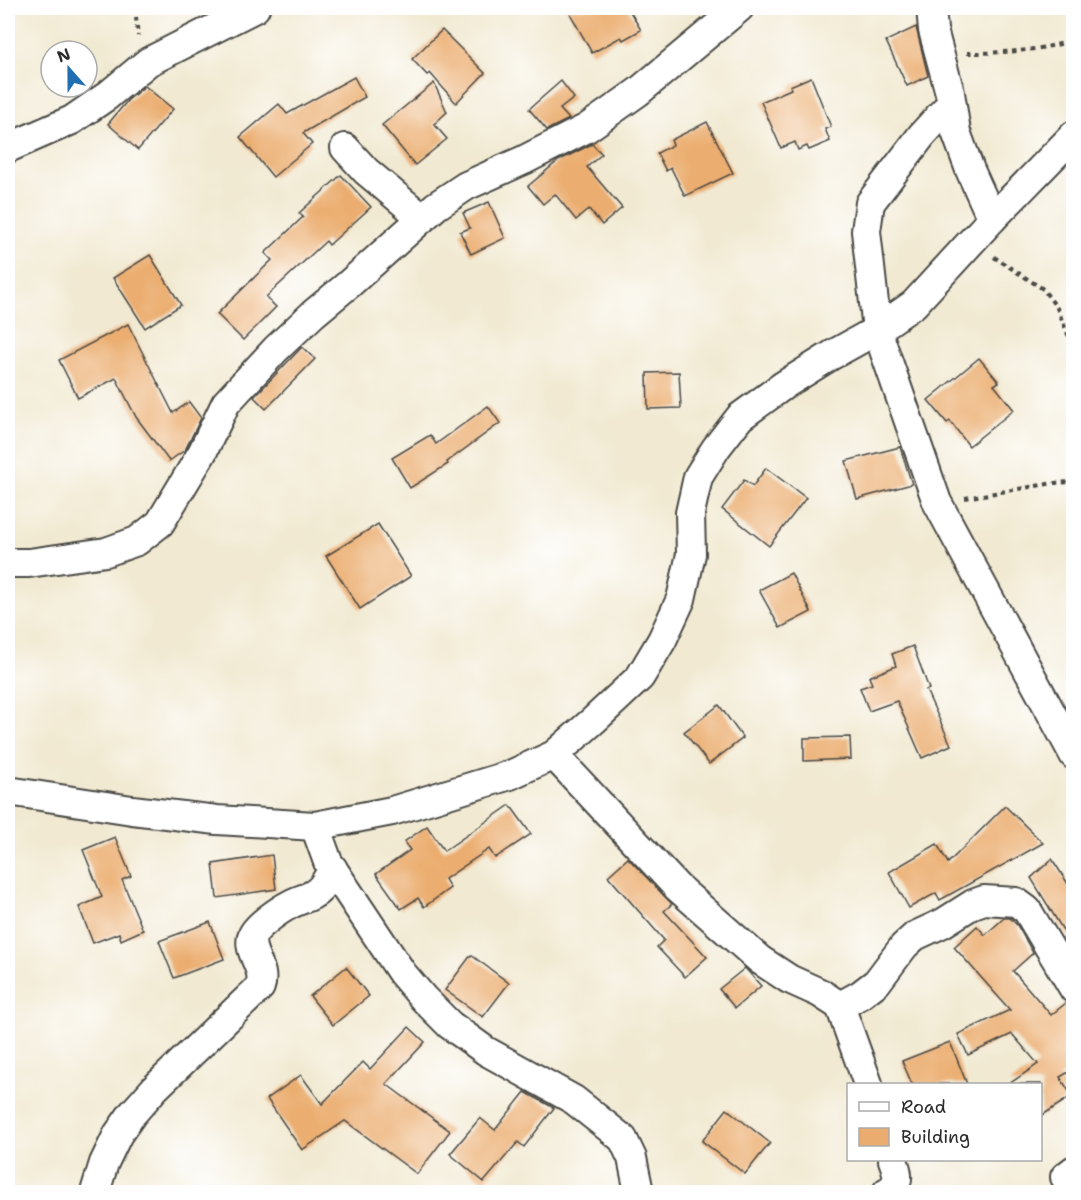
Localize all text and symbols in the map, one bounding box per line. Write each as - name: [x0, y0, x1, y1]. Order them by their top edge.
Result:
- north arrow: [39, 39, 99, 99]
- text: N: [54, 43, 73, 68]
- legend: [847, 1083, 1042, 1161]
- text: Road: [901, 1095, 946, 1119]
- text: Building: [901, 1125, 970, 1149]

